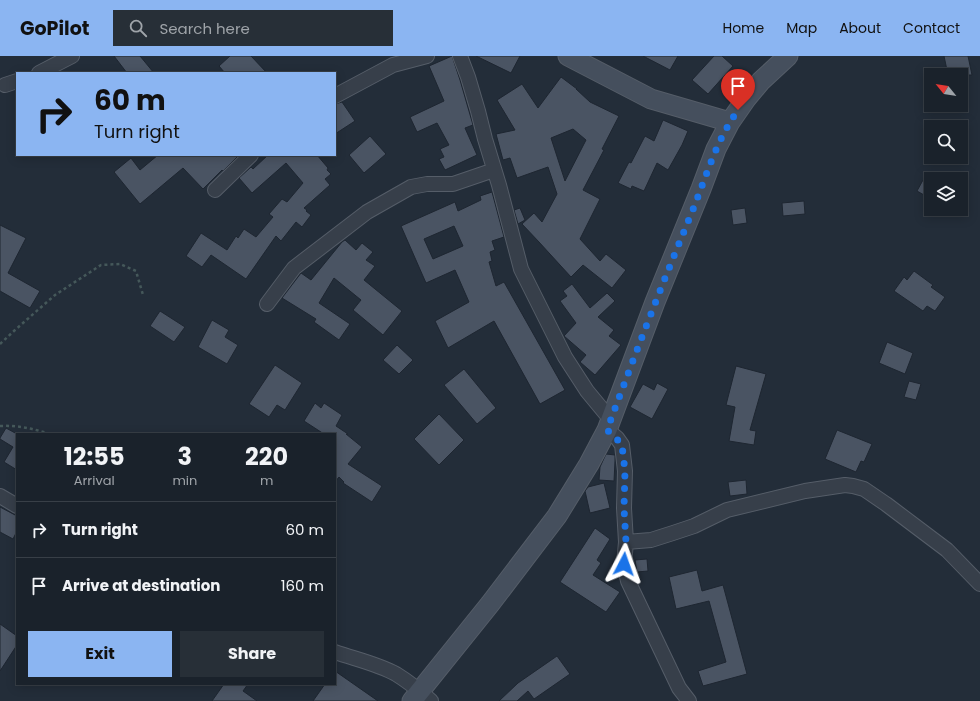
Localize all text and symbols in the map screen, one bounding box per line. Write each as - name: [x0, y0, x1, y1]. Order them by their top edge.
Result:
- search box: [113, 10, 393, 46]
- text: GoPilot: [20, 15, 89, 42]
- icon: search: [127, 17, 149, 39]
- text: Search here: [159, 18, 250, 39]
- text: Home: [722, 18, 764, 38]
- text: Map: [786, 18, 817, 38]
- text: About: [839, 18, 881, 38]
- text: Contact: [903, 18, 960, 38]
- north arrow: [924, 68, 968, 112]
- map controls: [924, 68, 968, 216]
- pin: [721, 69, 755, 110]
- icon: arrive: [727, 75, 749, 97]
- text: 60 m: [94, 81, 166, 120]
- icon: right: [28, 88, 80, 140]
- text: Turn right: [94, 119, 180, 144]
- button: search: [924, 120, 968, 164]
- button: layers: [924, 172, 968, 216]
- text: 12:55: [64, 440, 125, 473]
- text: 3: [178, 440, 192, 473]
- text: 220: [245, 440, 288, 473]
- text: Arrival: [74, 471, 115, 490]
- text: min: [172, 471, 197, 490]
- text: m: [260, 471, 273, 490]
- icon: right: [28, 519, 50, 541]
- text: Turn right: [62, 519, 138, 540]
- text: 60 m: [286, 519, 324, 540]
- position arrow: [603, 543, 645, 585]
- icon: arrive: [28, 575, 50, 597]
- text: Arrive at destination: [62, 575, 220, 596]
- text: 160 m: [281, 575, 324, 596]
- button: Exit: [28, 631, 172, 677]
- button: Share: [180, 631, 324, 677]

